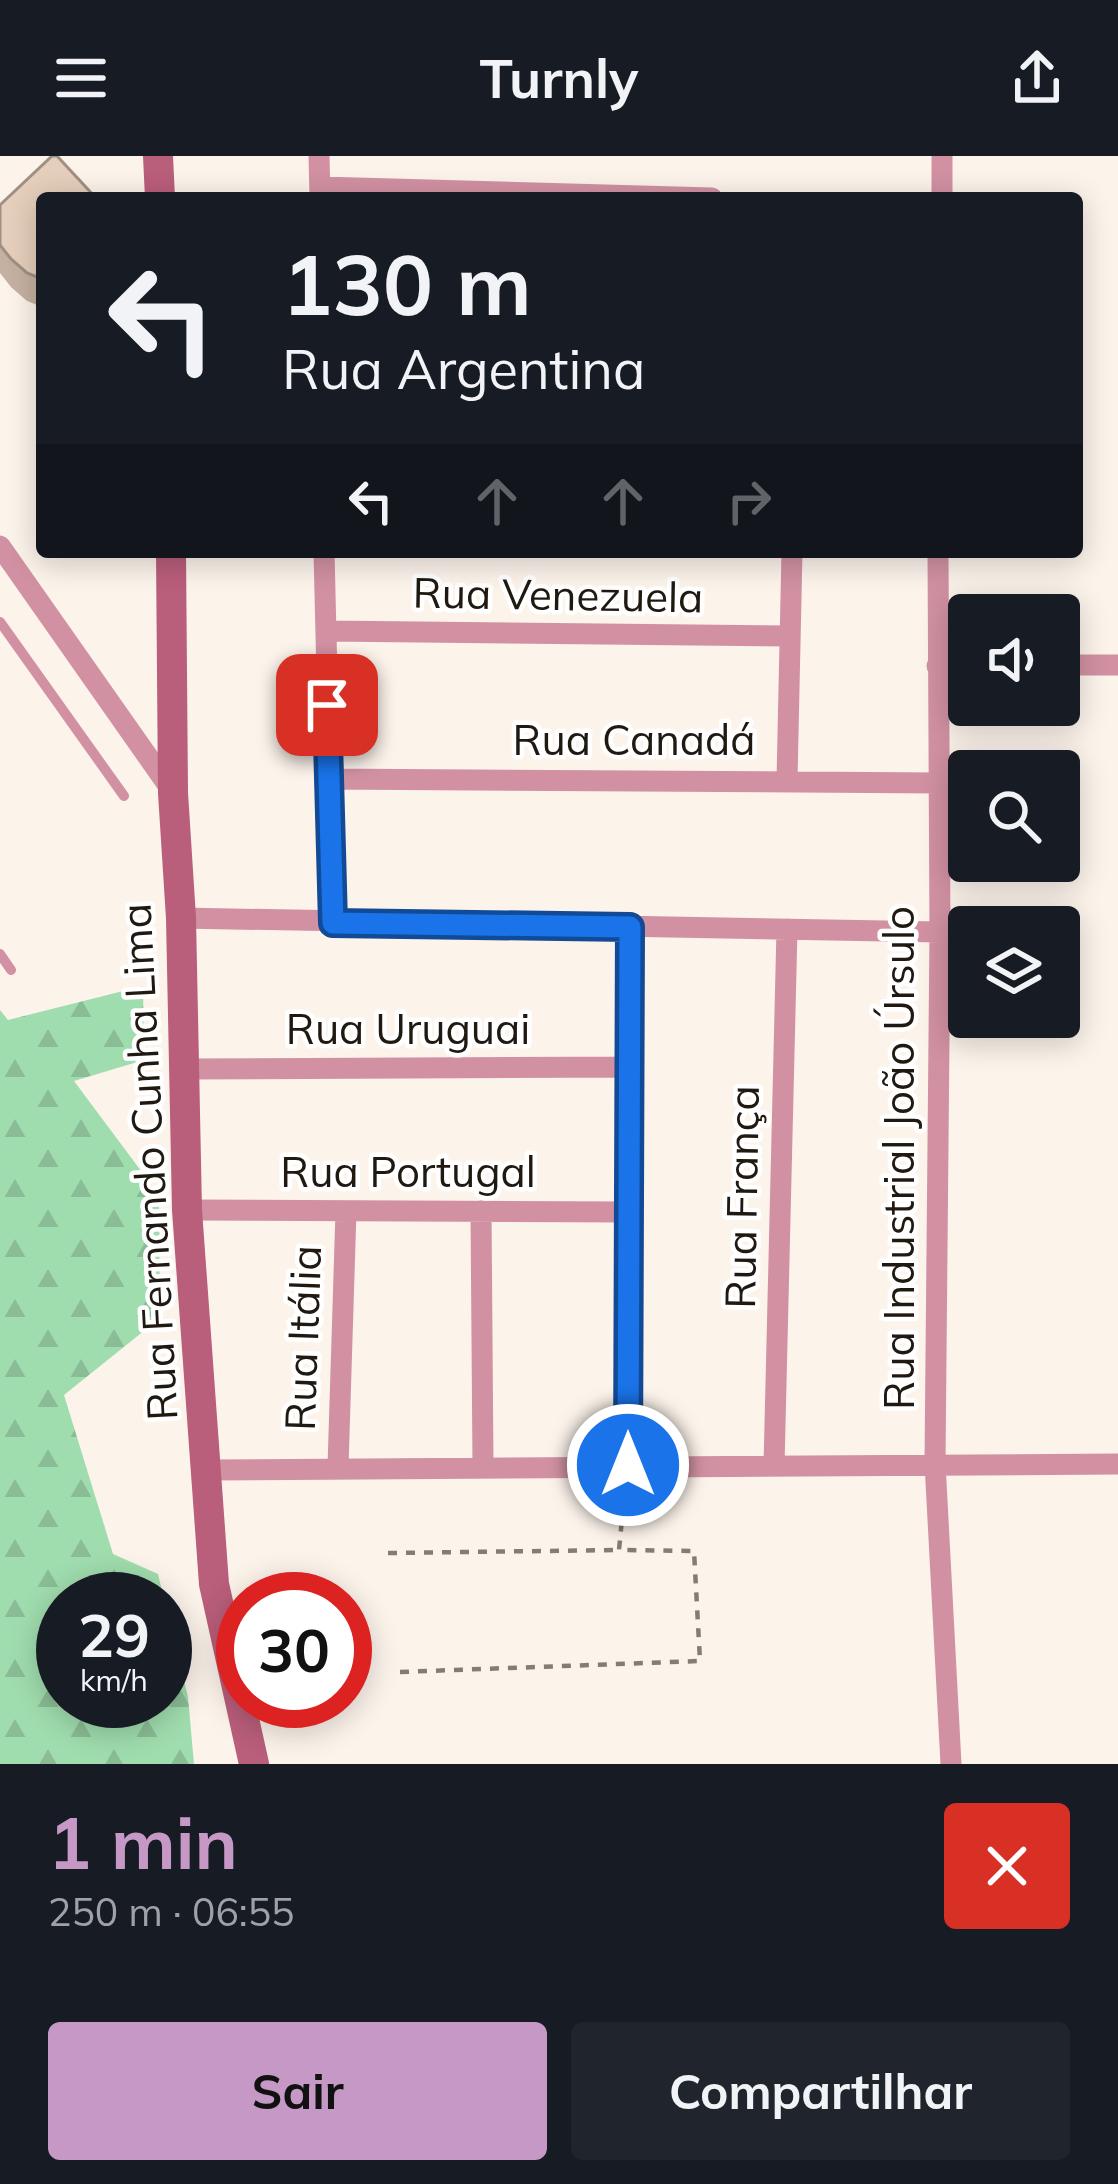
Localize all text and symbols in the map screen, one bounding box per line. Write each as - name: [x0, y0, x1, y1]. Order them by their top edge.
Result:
- text: Turnly: [480, 44, 638, 112]
- icon: menu: [48, 45, 114, 111]
- icon: share: [1004, 45, 1070, 111]
- text: 130 m: [282, 231, 532, 336]
- icon: left: [84, 240, 240, 396]
- text: Rua Argentina: [282, 335, 645, 403]
- icon: left: [338, 468, 404, 534]
- icon: ahead: [464, 468, 530, 534]
- icon: ahead: [590, 468, 656, 534]
- icon: right: [716, 468, 782, 534]
- street label: Rua Venezuela: [412, 565, 704, 624]
- map controls: [948, 594, 1080, 1038]
- button: sound: [948, 594, 1080, 726]
- pin: [276, 654, 378, 756]
- icon: arrive: [294, 672, 360, 738]
- street label: Rua Canadá: [513, 713, 755, 766]
- button: search: [948, 750, 1080, 882]
- street label: Rua Fernando Cunha Lima: [108, 902, 189, 1422]
- street label: Rua Industrial João Úrsulo: [872, 906, 925, 1410]
- button: layers: [948, 906, 1080, 1038]
- street label: Rua Uruguai: [286, 1002, 530, 1055]
- street label: Rua França: [713, 1085, 770, 1309]
- street label: Rua Portugal: [280, 1145, 536, 1198]
- street label: Rua Itália: [273, 1244, 332, 1432]
- position arrow: [565, 1402, 691, 1528]
- speed limit sign: 30: [216, 1572, 372, 1728]
- text: 29: [78, 1597, 150, 1672]
- text: km/h: [80, 1661, 148, 1699]
- text: 1 min: [48, 1797, 238, 1887]
- button: close: [944, 1803, 1070, 1929]
- text: 250 m · 06:55: [48, 1887, 294, 1936]
- button: Sair: [48, 2022, 547, 2160]
- button: Compartilhar: [571, 2022, 1070, 2160]

